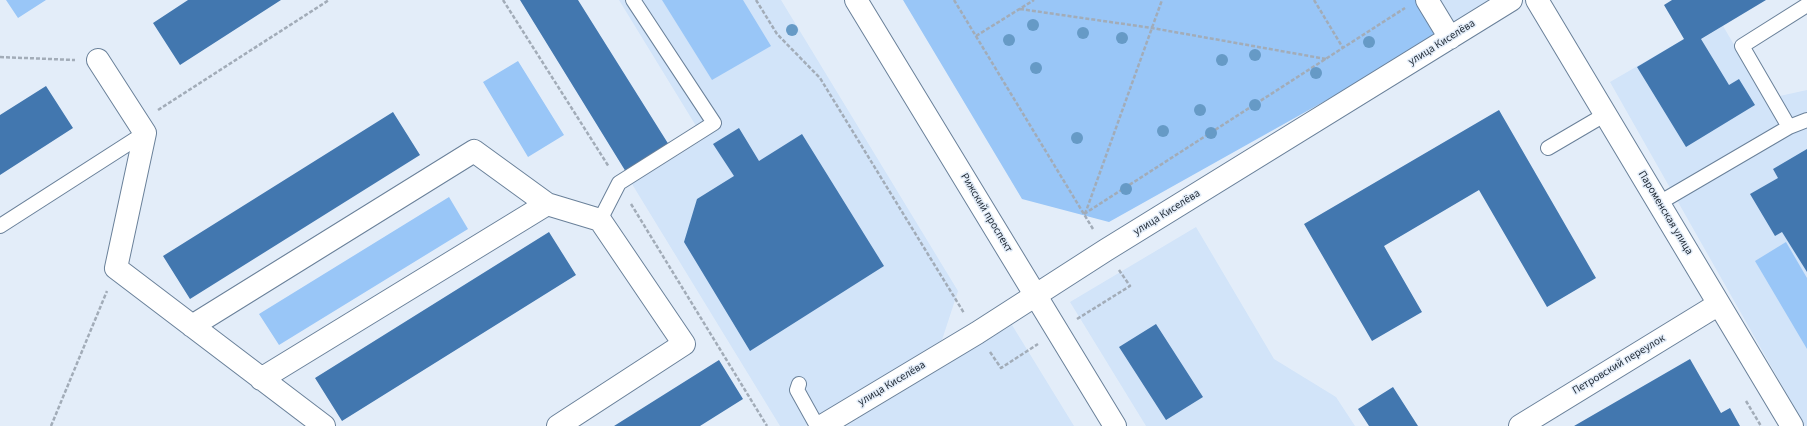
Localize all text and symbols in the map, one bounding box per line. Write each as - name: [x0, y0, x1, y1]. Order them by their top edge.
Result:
- street label: улица Киселёва: [1406, 17, 1478, 69]
- street label: Пароменская улица: [1635, 168, 1695, 258]
- street label: Рижский проспект: [957, 171, 1015, 255]
- street label: улица Киселёва: [1131, 187, 1203, 239]
- street label: Петровский переулок: [1570, 332, 1668, 398]
- street label: улица Киселёва: [856, 359, 928, 409]

